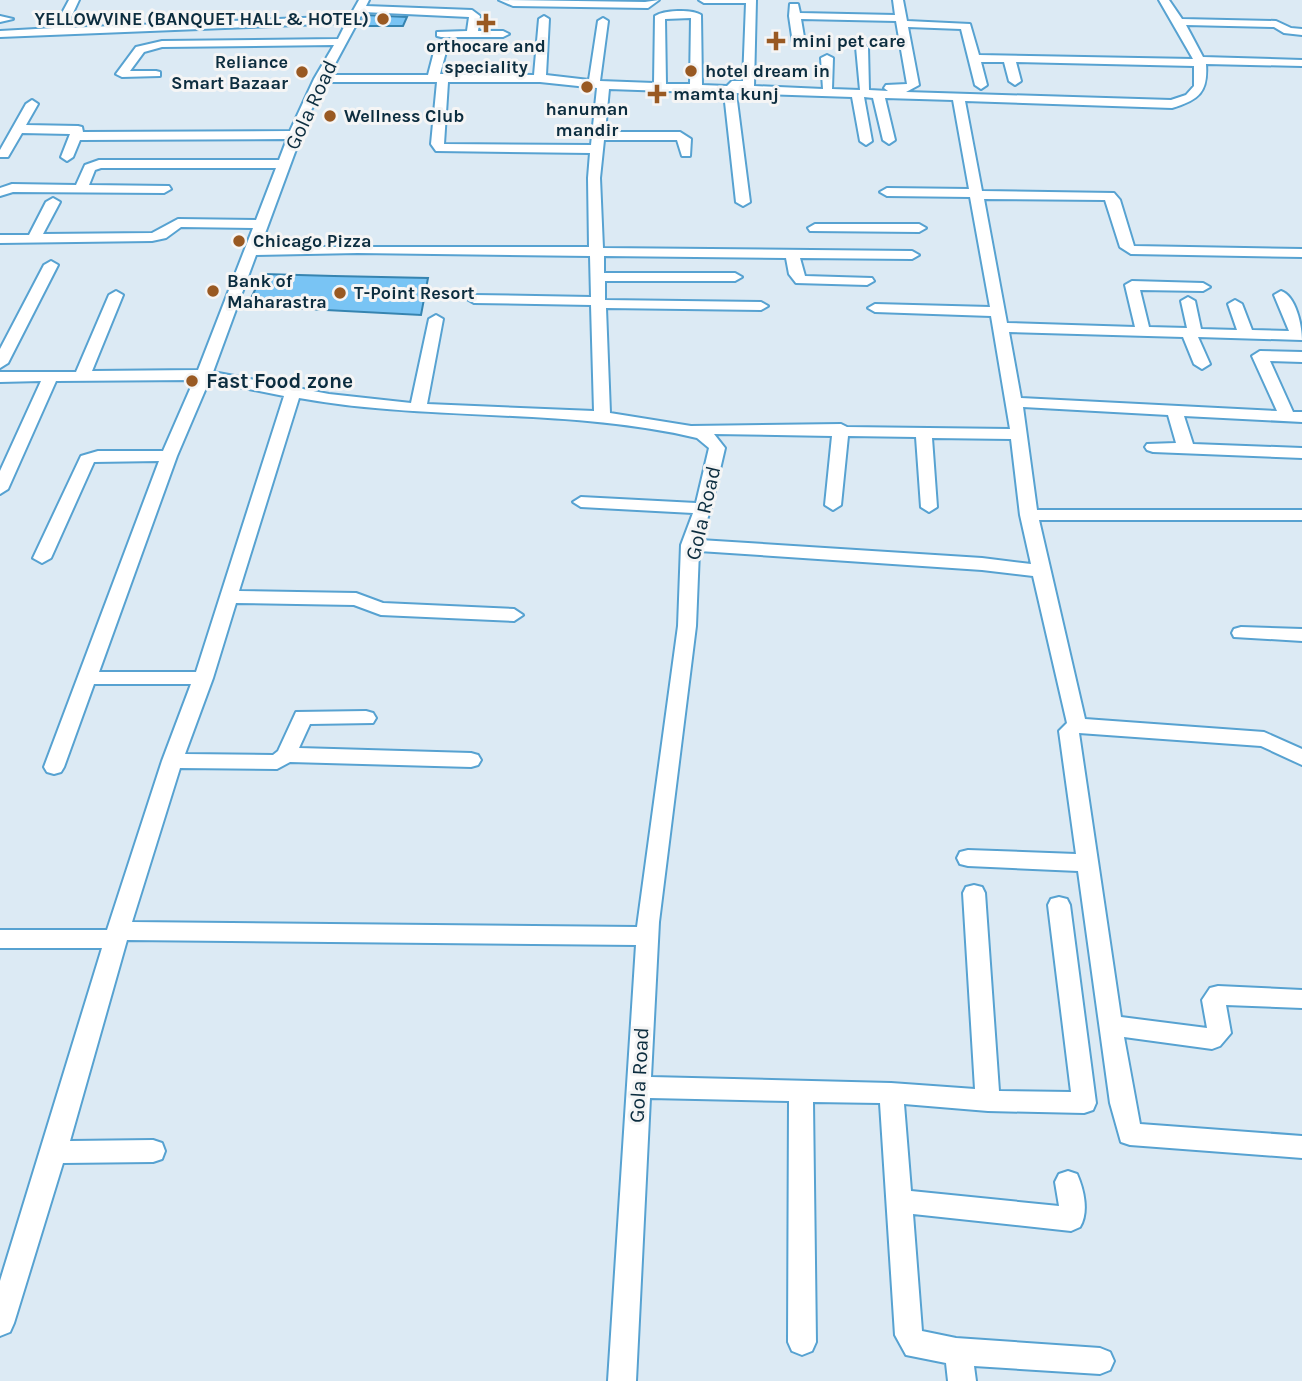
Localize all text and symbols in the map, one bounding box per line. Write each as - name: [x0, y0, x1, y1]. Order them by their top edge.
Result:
- place label: YELLOWVINE (BANQUET HALL & HOTEL): [35, 8, 369, 30]
- marker: YELLOWVINE (BANQUET HALL & HOTEL): [375, 11, 391, 27]
- marker: orthocare and speciality: [476, 13, 496, 33]
- place label: mini pet care: [792, 30, 906, 52]
- marker: mini pet care: [766, 31, 786, 51]
- place label: orthocare and speciality: [426, 35, 546, 78]
- place label: Reliance Smart Bazaar: [171, 51, 288, 94]
- street label: Gola Road: [280, 57, 342, 153]
- place label: hotel dream in: [705, 60, 830, 82]
- marker: hotel dream in: [683, 63, 699, 79]
- marker: Reliance Smart Bazaar: [294, 64, 310, 80]
- marker: hanuman mandir: [579, 79, 595, 95]
- place label: mamta kunj: [673, 83, 779, 105]
- marker: mamta kunj: [647, 84, 667, 104]
- place label: hanuman mandir: [545, 98, 629, 141]
- place label: Wellness Club: [344, 105, 464, 127]
- marker: Wellness Club: [322, 108, 338, 124]
- place label: Chicago Pizza: [253, 230, 372, 252]
- marker: Chicago Pizza: [231, 233, 247, 249]
- place label: Bank of Maharastra: [227, 270, 327, 313]
- place label: T-Point Resort: [354, 282, 475, 304]
- marker: Bank of Maharastra: [205, 283, 221, 299]
- marker: T-Point Resort: [332, 285, 348, 301]
- place label: Fast Food zone: [206, 369, 353, 393]
- marker: Fast Food zone: [184, 373, 200, 389]
- street label: Gola Road: [681, 464, 725, 562]
- street label: Gola Road: [625, 1027, 653, 1123]

